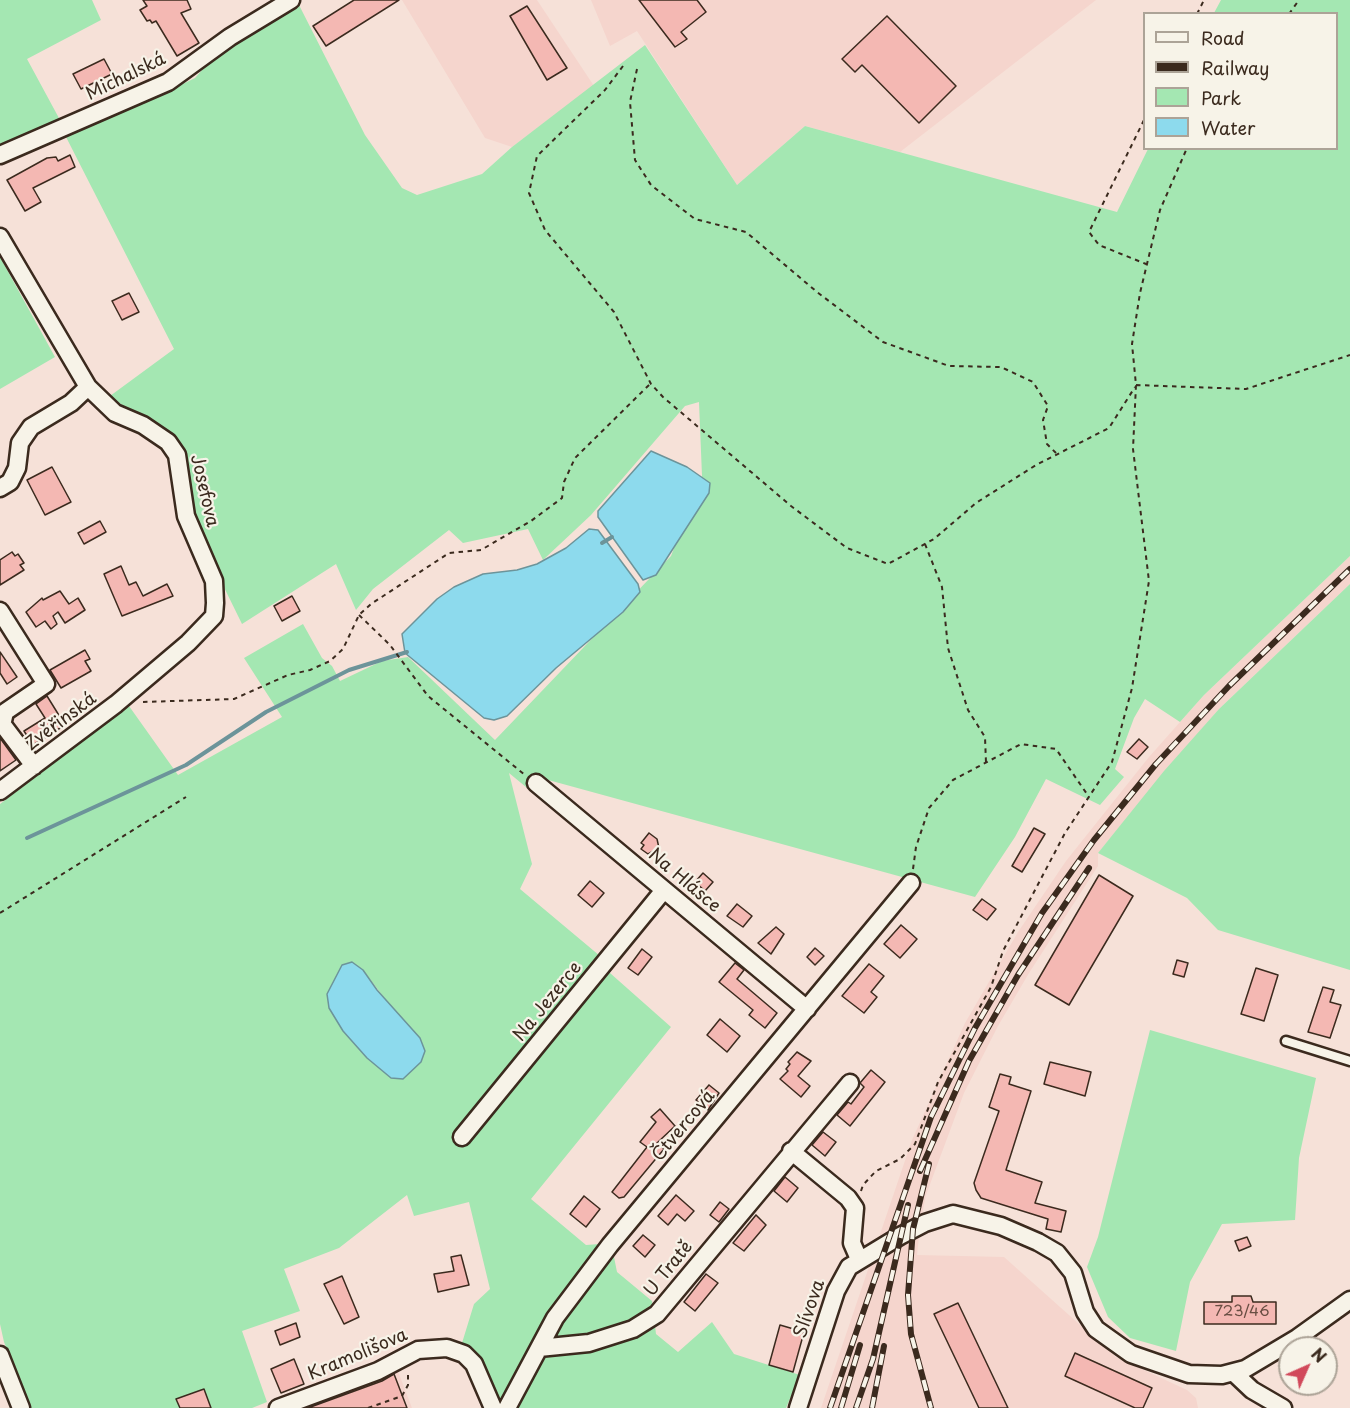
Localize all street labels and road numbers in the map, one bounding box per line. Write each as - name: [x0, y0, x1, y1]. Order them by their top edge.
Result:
- street label: Michalská: [83, 48, 169, 106]
- street label: Josefova: [185, 453, 223, 529]
- street label: Zvěřinská: [21, 688, 101, 756]
- street label: Na Hlásce: [643, 844, 725, 918]
- street label: Na Jezerce: [509, 958, 587, 1046]
- street label: Čtvercová: [648, 1086, 720, 1166]
- street label: U Tratě: [640, 1237, 698, 1301]
- street label: Slívova: [790, 1277, 830, 1341]
- street label: Kramolišova: [305, 1324, 411, 1386]

